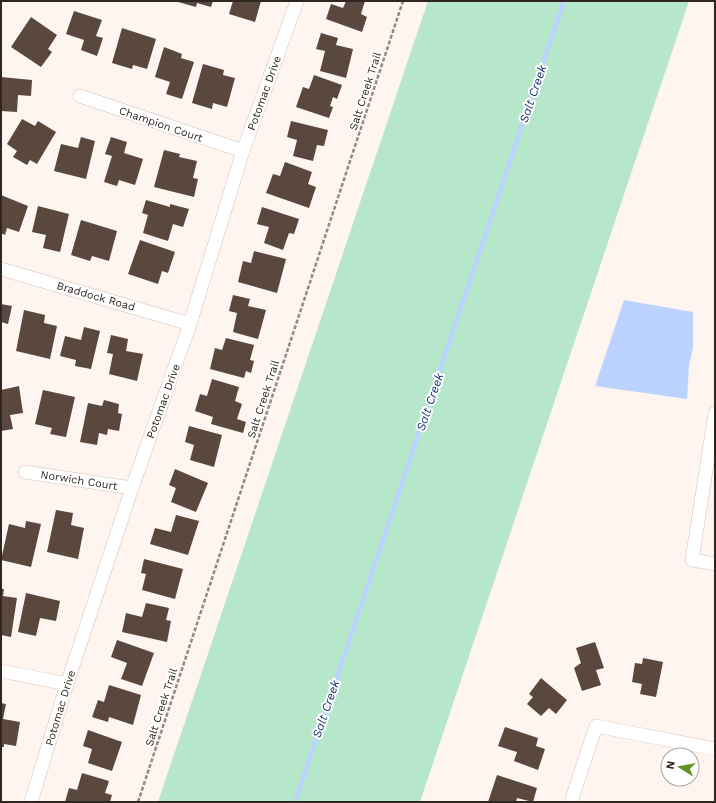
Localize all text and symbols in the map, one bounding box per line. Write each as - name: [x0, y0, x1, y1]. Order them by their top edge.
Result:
- street label: Salt Creek Trail: [347, 50, 384, 132]
- street label: Potomac Drive: [245, 54, 284, 132]
- water label: Salt Creek: [517, 63, 550, 125]
- street label: Champion Court: [117, 104, 205, 145]
- street label: Braddock Road: [55, 279, 137, 314]
- street label: Salt Creek Trail: [245, 358, 282, 440]
- street label: Potomac Drive: [144, 362, 183, 440]
- water label: Salt Creek: [414, 371, 447, 433]
- street label: Norwich Court: [40, 468, 119, 493]
- street label: Salt Creek Trail: [143, 666, 180, 748]
- street label: Potomac Drive: [43, 669, 78, 747]
- water label: Salt Creek: [310, 678, 343, 740]
- north arrow: [660, 747, 700, 787]
- text: N: [664, 760, 678, 770]

